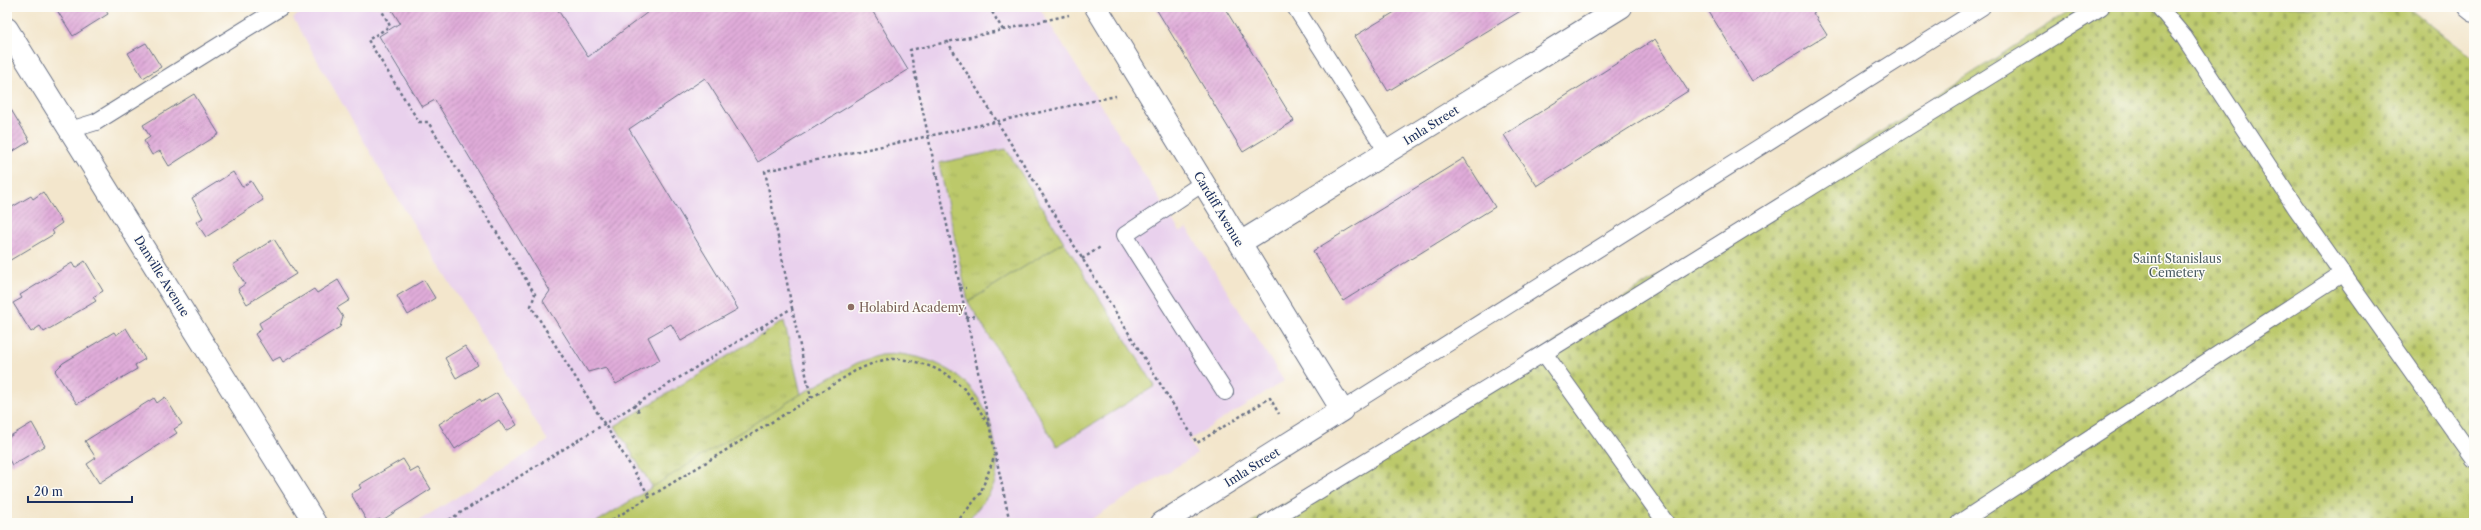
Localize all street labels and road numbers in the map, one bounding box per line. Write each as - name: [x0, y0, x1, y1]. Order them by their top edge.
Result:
- street label: Imla Street: [1400, 102, 1462, 148]
- street label: Cardiff Avenue: [1191, 169, 1247, 250]
- street label: Danville Avenue: [131, 233, 193, 319]
- street label: Imla Street: [1221, 444, 1283, 490]

